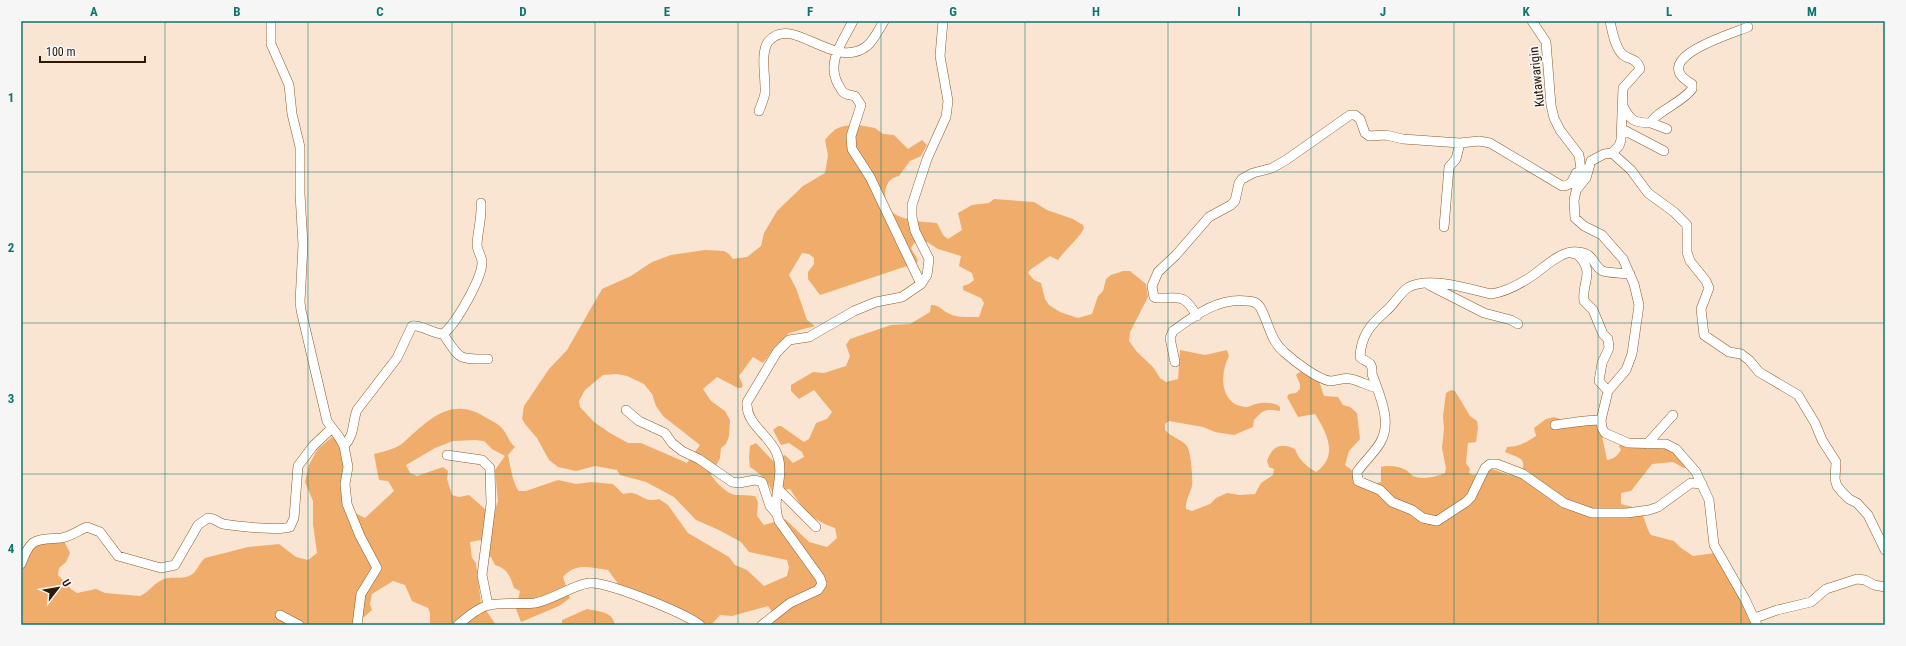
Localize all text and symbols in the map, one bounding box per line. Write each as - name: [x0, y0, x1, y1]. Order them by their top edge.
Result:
- text: A: [90, 4, 98, 19]
- text: B: [233, 4, 241, 19]
- text: C: [376, 4, 384, 19]
- text: D: [519, 4, 527, 19]
- text: E: [664, 4, 671, 19]
- text: F: [807, 4, 813, 19]
- text: G: [949, 4, 957, 19]
- text: H: [1092, 4, 1100, 19]
- text: I: [1237, 4, 1241, 19]
- text: J: [1380, 4, 1386, 19]
- text: K: [1522, 4, 1530, 19]
- text: L: [1666, 4, 1672, 19]
- text: M: [1807, 4, 1817, 19]
- scale bar: [40, 38, 145, 64]
- text: 100 m: [46, 45, 76, 59]
- street label: Kutawarigin: [1526, 46, 1547, 108]
- text: 1: [8, 90, 14, 105]
- text: 2: [8, 240, 15, 255]
- text: 3: [8, 391, 14, 406]
- text: 4: [8, 541, 15, 556]
- north arrow: [38, 568, 78, 608]
- text: U: [59, 577, 73, 589]

